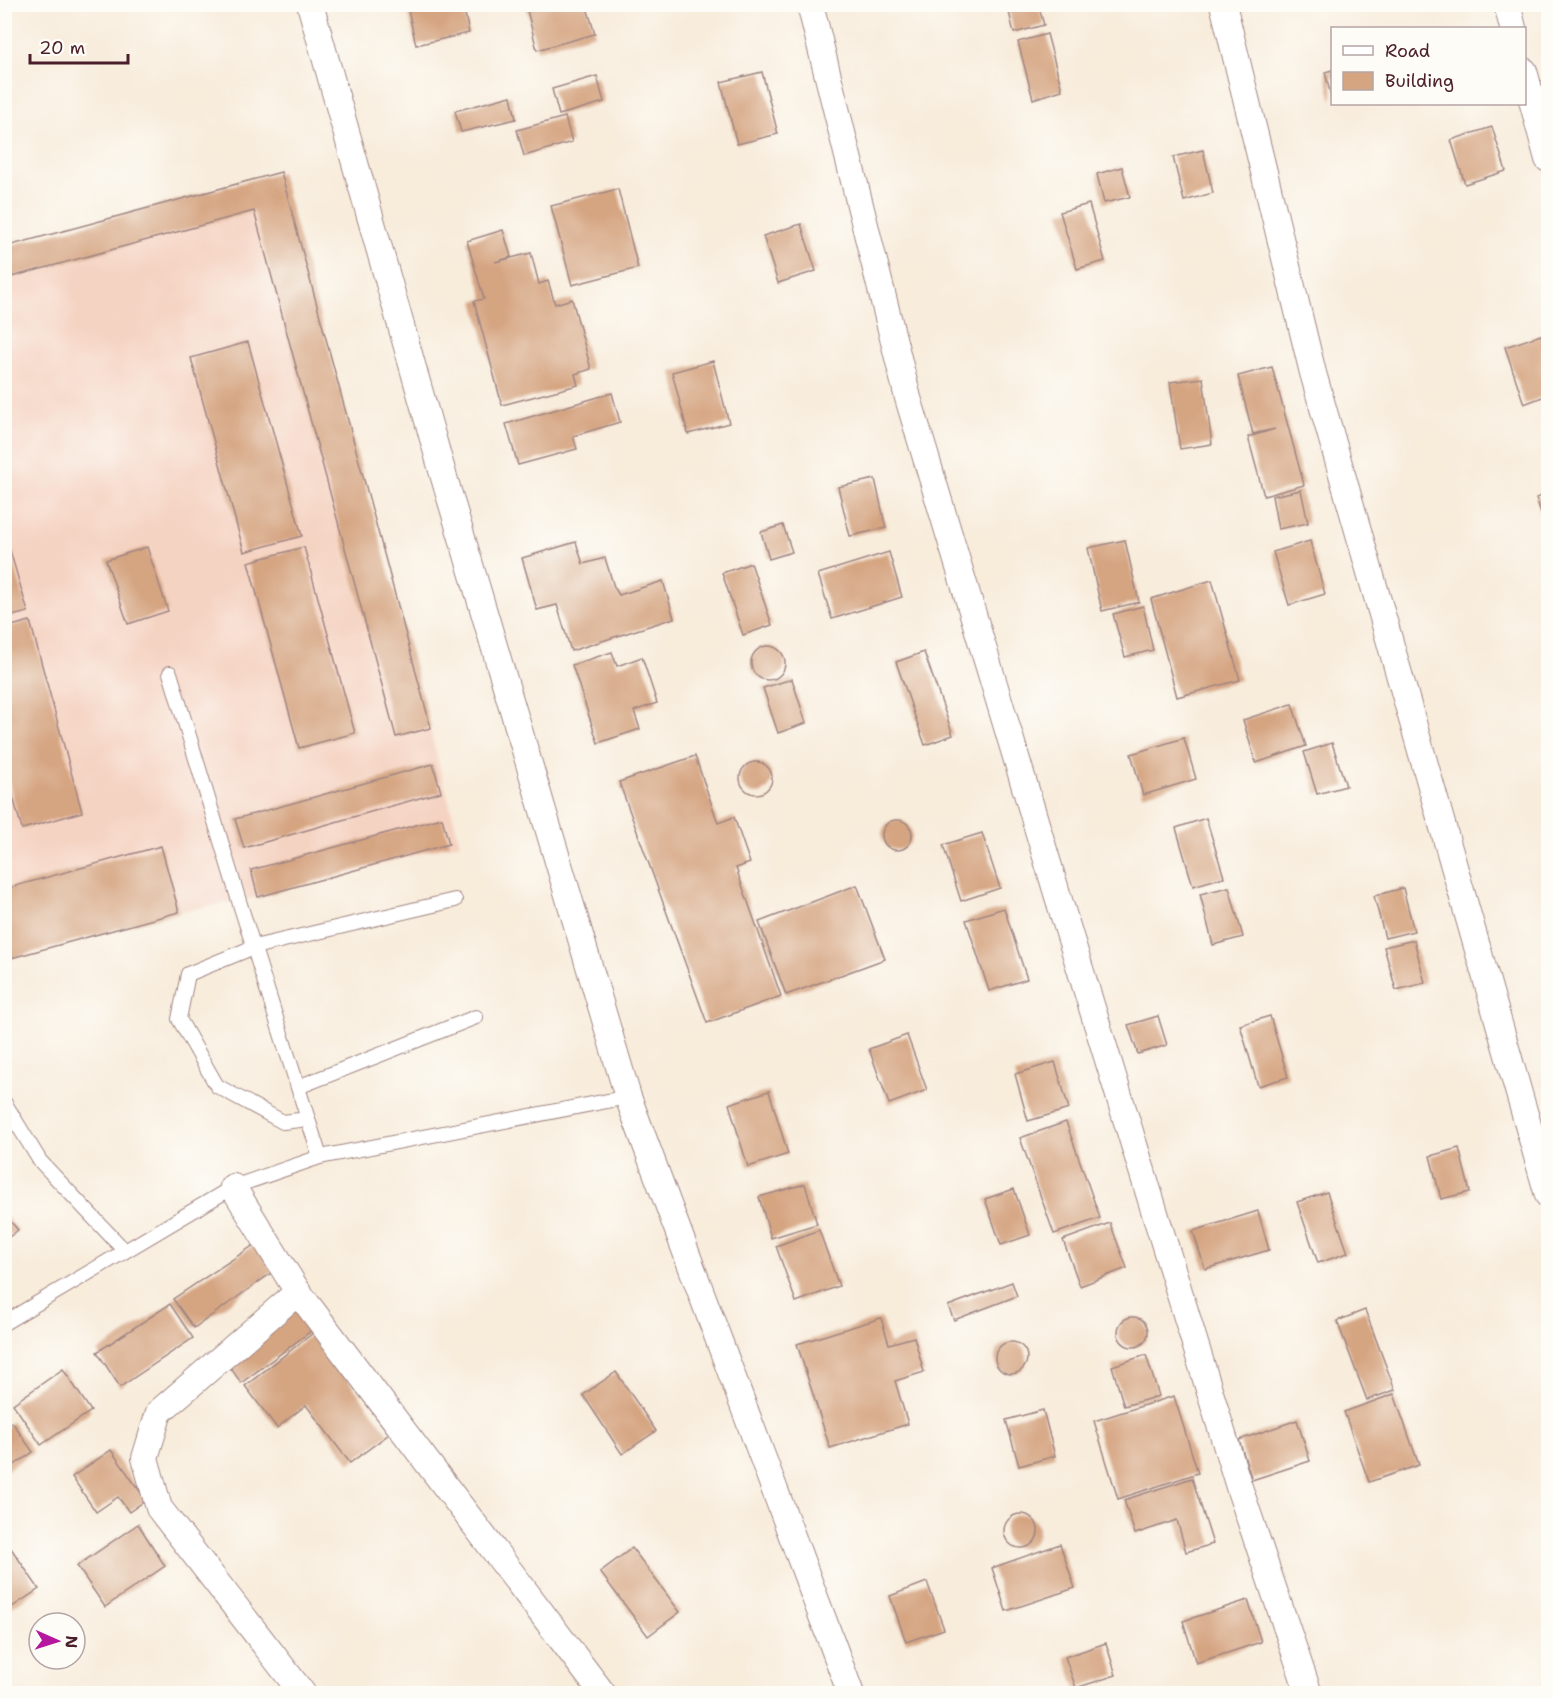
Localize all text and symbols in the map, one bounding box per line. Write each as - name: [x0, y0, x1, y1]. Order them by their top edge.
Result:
- scale bar: [30, 27, 128, 65]
- legend: [1331, 27, 1526, 105]
- text: 20 m: [39, 36, 85, 60]
- text: Road: [1385, 39, 1430, 63]
- text: Building: [1385, 69, 1454, 93]
- north arrow: [27, 1611, 87, 1671]
- text: N: [61, 1635, 82, 1649]

